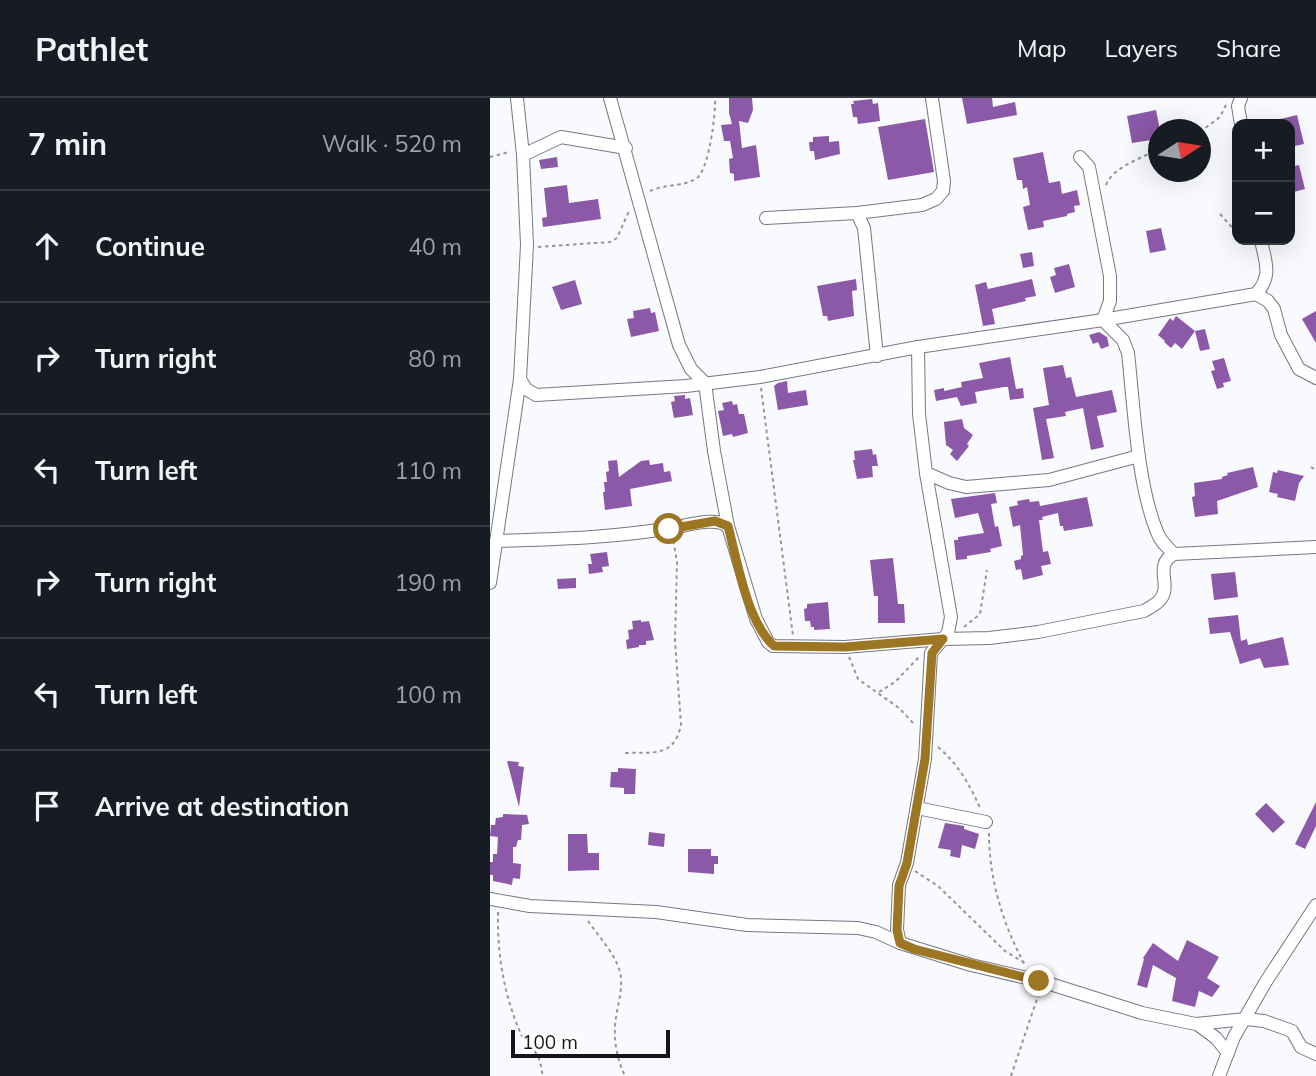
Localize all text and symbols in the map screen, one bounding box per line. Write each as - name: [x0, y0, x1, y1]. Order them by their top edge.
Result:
- text: Pathlet: [35, 28, 148, 69]
- text: Map: [1017, 33, 1066, 63]
- text: Layers: [1104, 33, 1178, 63]
- text: Share: [1216, 33, 1281, 63]
- north arrow: [1148, 119, 1211, 182]
- map controls: [1232, 119, 1295, 245]
- button: +: [1232, 119, 1295, 182]
- text: 7 min: [28, 125, 107, 163]
- text: Walk · 520 m: [322, 129, 462, 158]
- button: −: [1232, 182, 1295, 245]
- icon: ahead: [28, 227, 66, 265]
- text: Continue: [95, 230, 205, 263]
- text: 40 m: [408, 232, 462, 261]
- icon: right: [28, 339, 66, 377]
- text: Turn right: [95, 342, 216, 375]
- text: 80 m: [408, 344, 462, 373]
- icon: left: [28, 451, 66, 489]
- text: Turn left: [95, 454, 197, 487]
- text: 110 m: [394, 456, 462, 485]
- route start: [653, 513, 684, 544]
- icon: right: [28, 563, 66, 601]
- text: Turn right: [95, 566, 216, 599]
- text: 190 m: [394, 568, 462, 597]
- icon: left: [28, 675, 66, 713]
- text: Turn left: [95, 678, 197, 711]
- text: 100 m: [394, 680, 462, 709]
- icon: arrive: [28, 787, 66, 825]
- text: Arrive at destination: [95, 790, 350, 823]
- route end: [1023, 965, 1054, 996]
- scale bar: [511, 1027, 670, 1059]
- text: 100 m: [522, 1030, 578, 1054]

